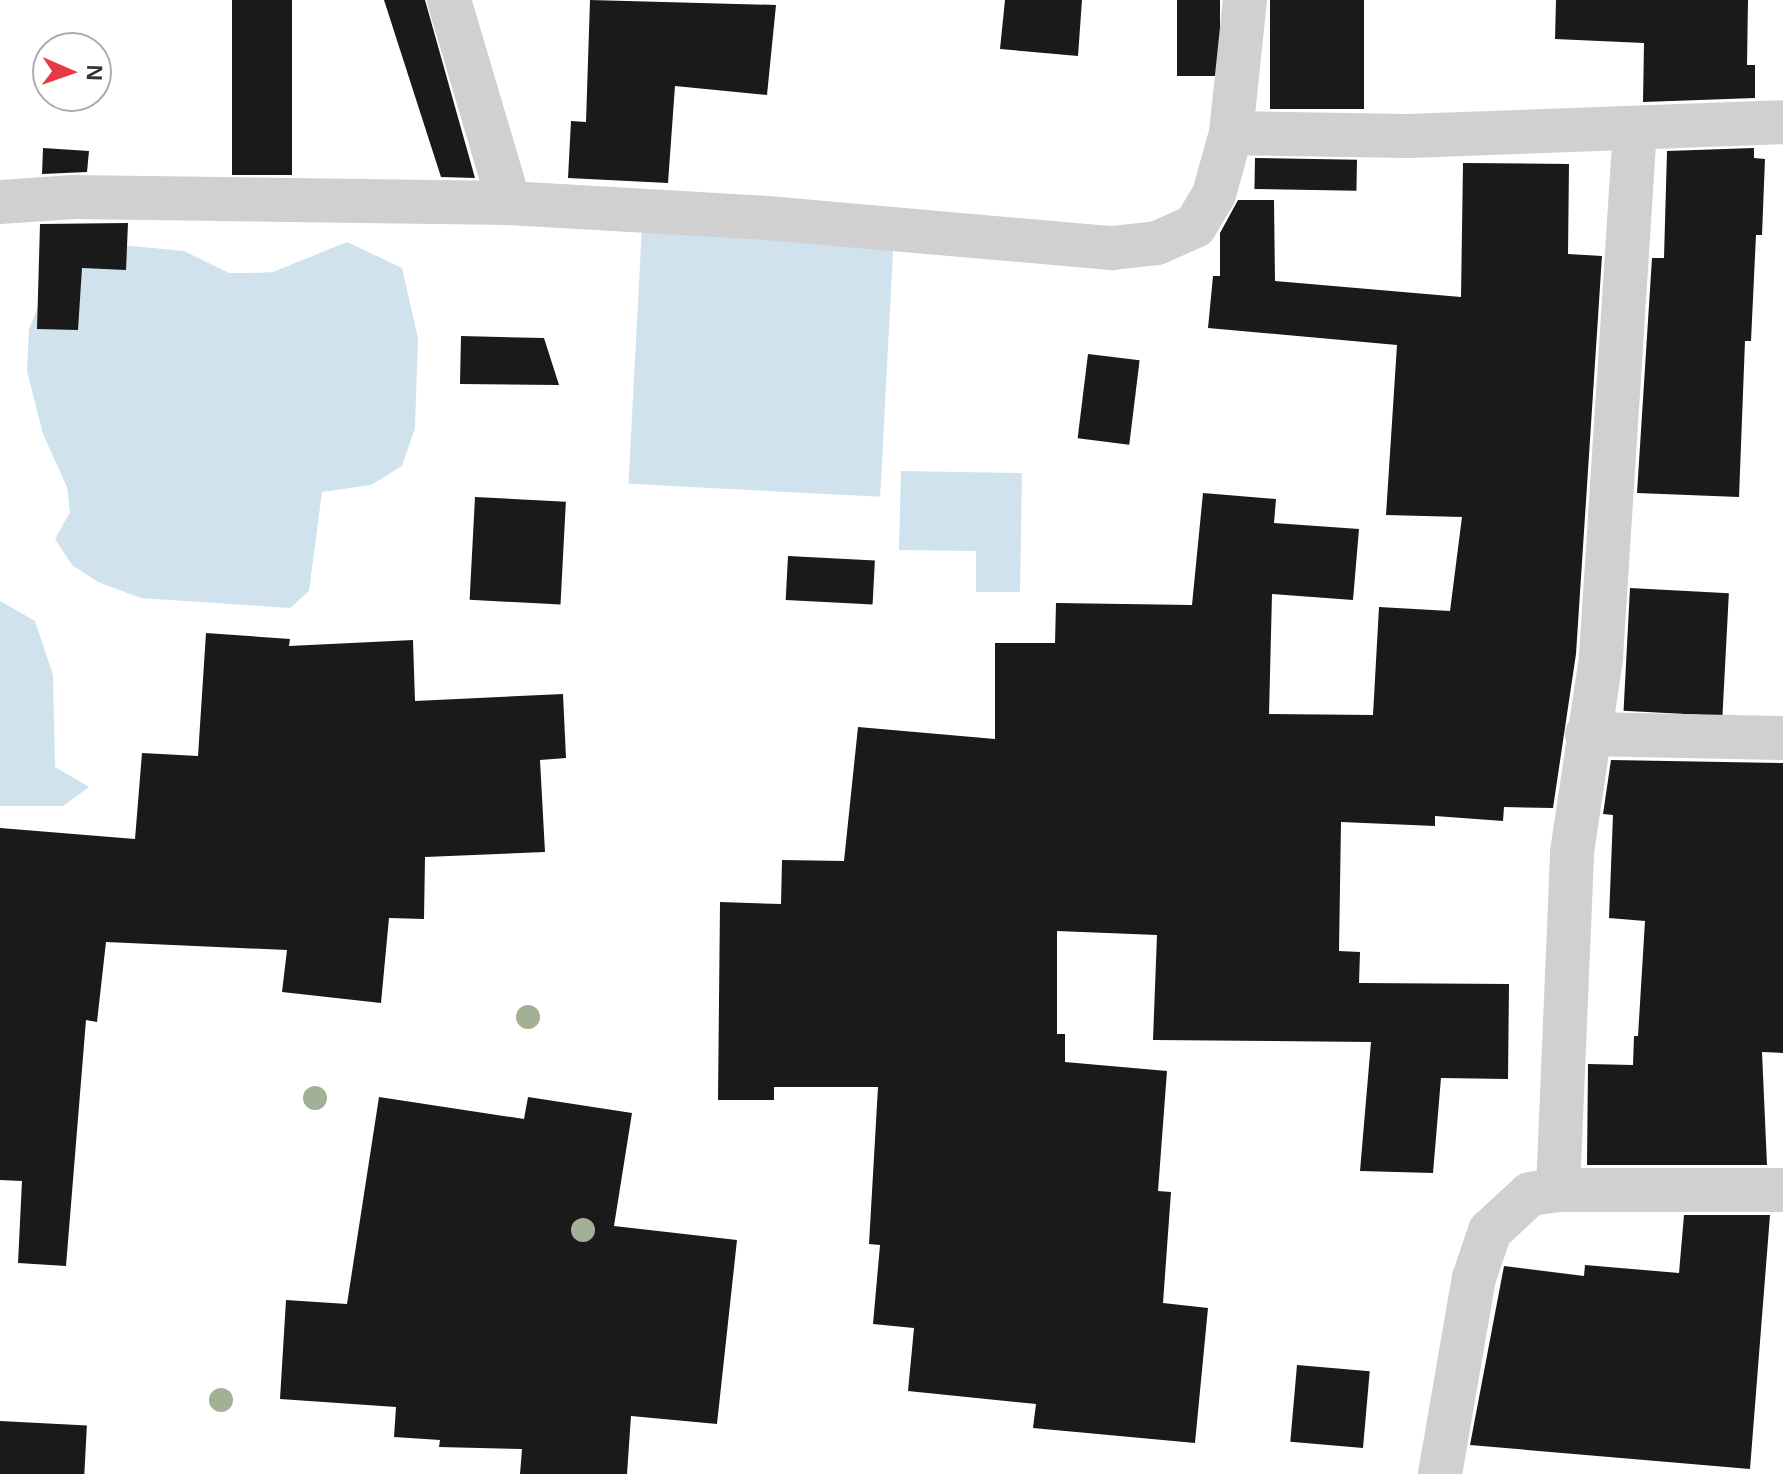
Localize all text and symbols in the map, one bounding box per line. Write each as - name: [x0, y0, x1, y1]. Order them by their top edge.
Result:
- north arrow: [32, 32, 112, 112]
- text: N: [82, 64, 107, 81]

